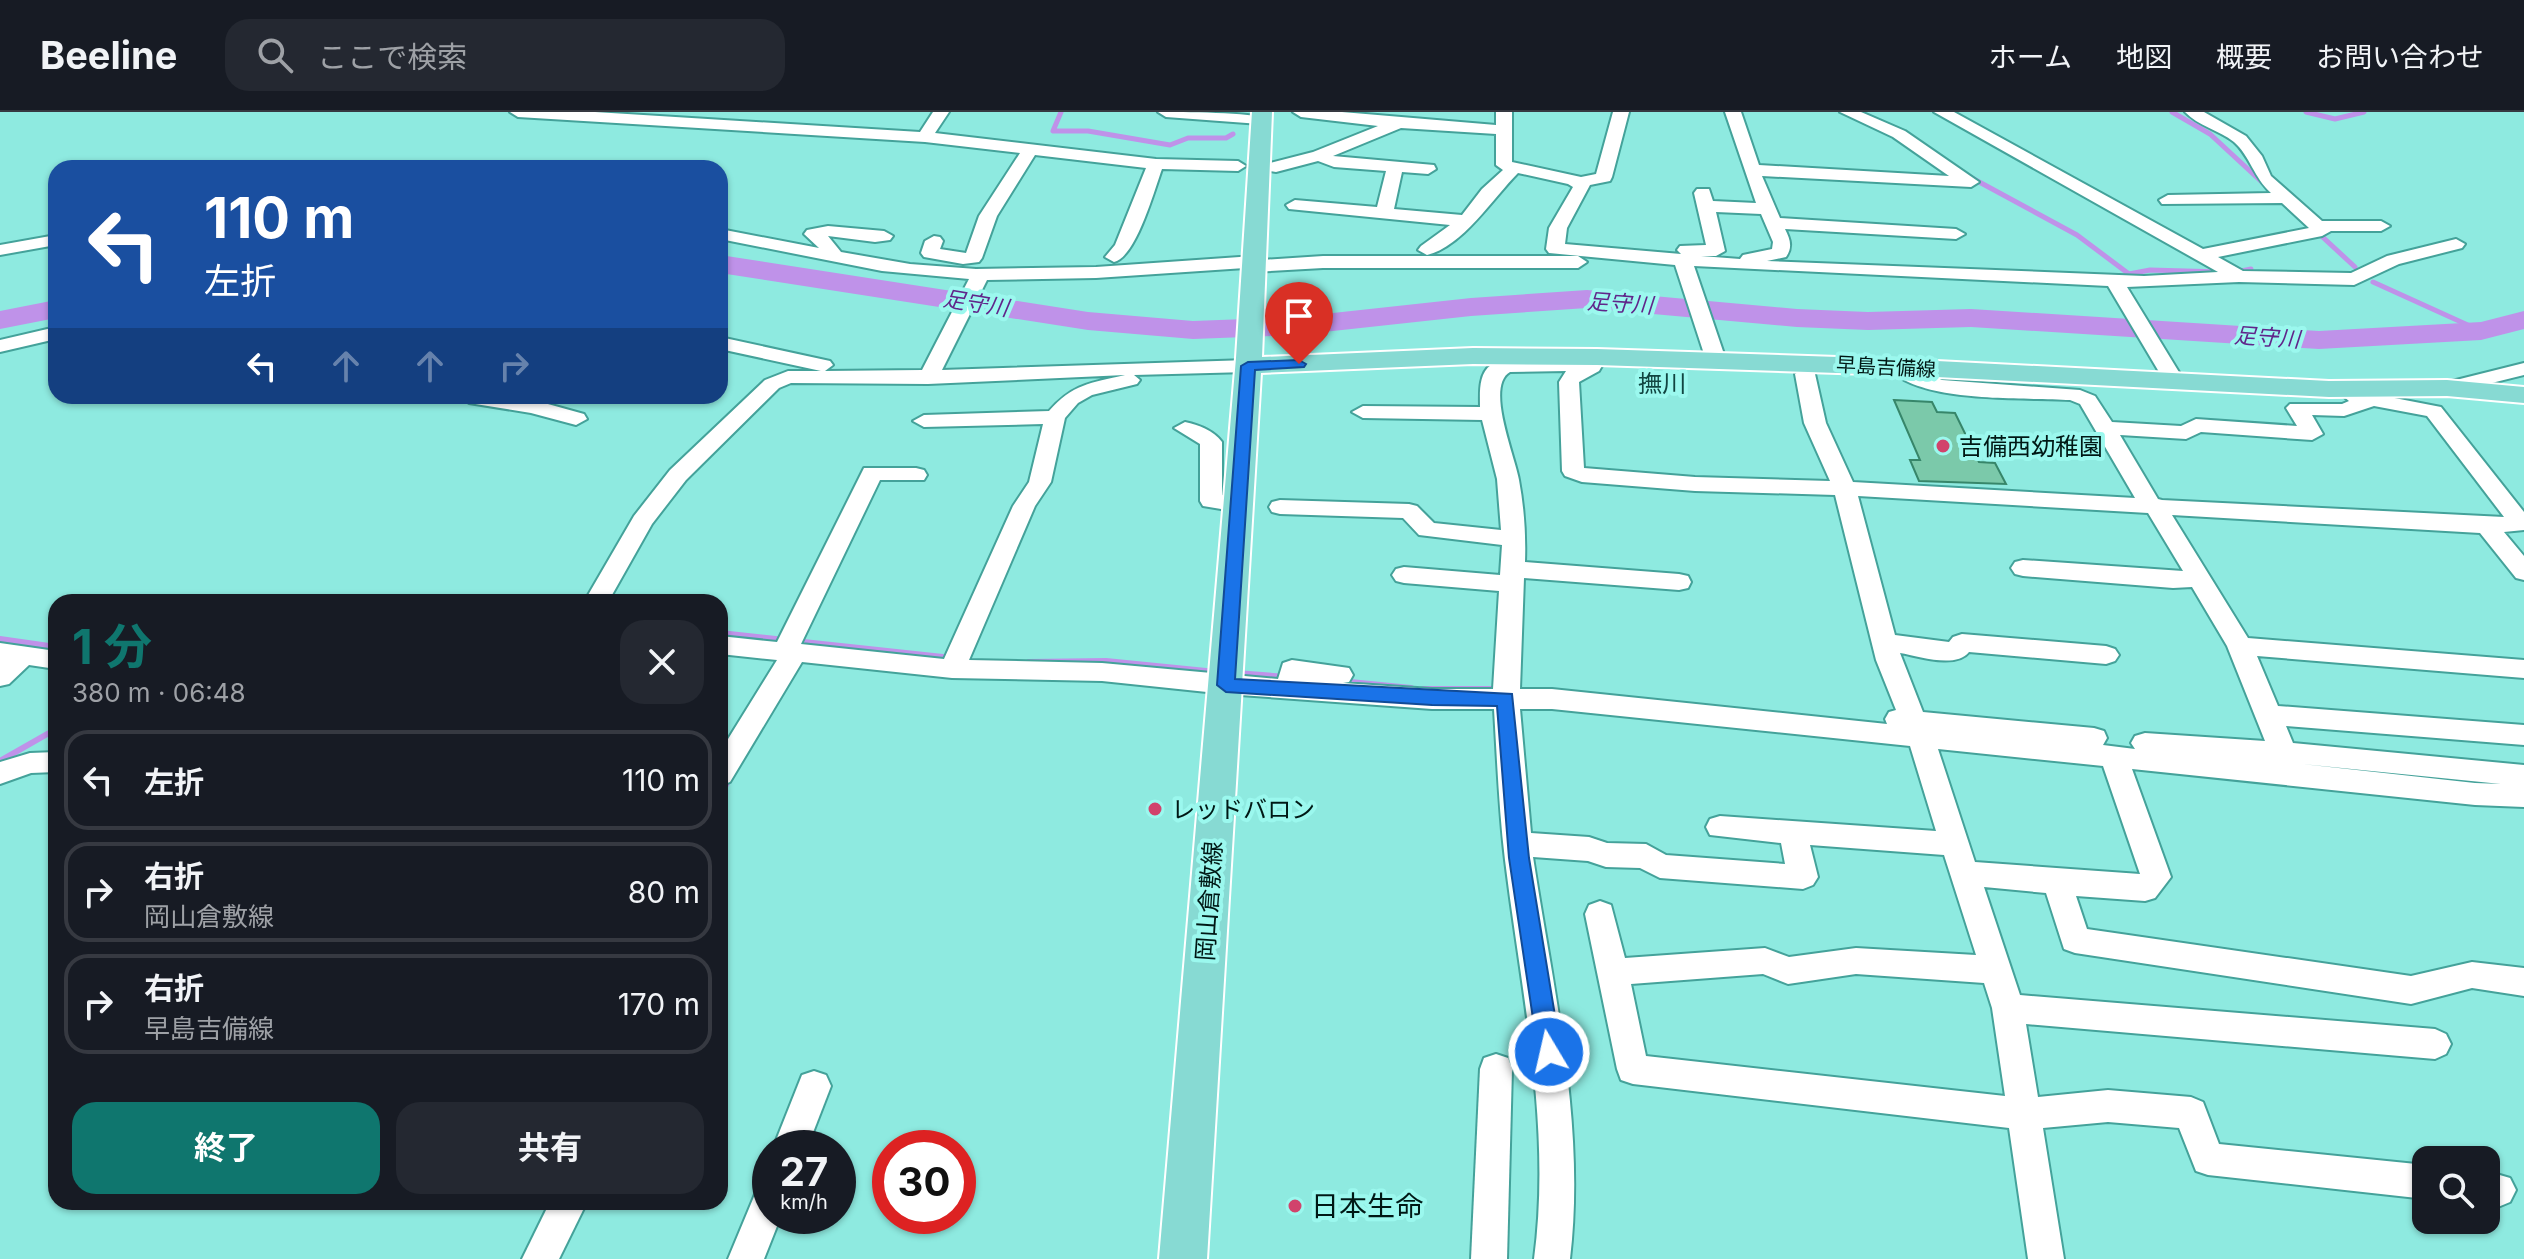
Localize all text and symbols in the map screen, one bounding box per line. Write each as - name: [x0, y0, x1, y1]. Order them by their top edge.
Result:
- search box: [225, 19, 785, 91]
- text: Beeline: [40, 32, 177, 78]
- icon: search: [253, 33, 297, 77]
- text: ここで検索: [317, 39, 467, 75]
- text: ホーム: [1989, 40, 2072, 74]
- text: 地図: [2116, 40, 2172, 74]
- text: 概要: [2216, 40, 2272, 74]
- text: お問い合わせ: [2316, 40, 2484, 74]
- text: 110 m: [204, 184, 354, 252]
- icon: left: [72, 192, 176, 296]
- text: 左折: [204, 259, 276, 303]
- pin: [1265, 282, 1333, 364]
- water label: 足守川: [941, 285, 1013, 321]
- water label: 足守川: [1586, 288, 1656, 318]
- icon: arrive: [1277, 294, 1321, 338]
- water label: 足守川: [2233, 322, 2303, 352]
- icon: left: [240, 344, 284, 388]
- icon: ahead: [324, 344, 368, 388]
- icon: ahead: [408, 344, 452, 388]
- icon: right: [492, 344, 536, 388]
- street label: 早島吉備線: [1835, 352, 1937, 382]
- district label: 撫川: [1638, 369, 1686, 398]
- place label: 吉備西幼稚園: [1959, 432, 2103, 461]
- marker: 吉備西幼稚園: [1934, 437, 1952, 455]
- text: 1 分: [72, 617, 152, 676]
- button: close: [620, 620, 704, 704]
- text: 380 m · 06:48: [72, 677, 246, 708]
- icon: left: [76, 758, 120, 802]
- text: 110 m: [622, 762, 700, 798]
- text: 左折: [144, 764, 204, 800]
- place label: レッドバロン: [1171, 795, 1315, 824]
- marker: レッドバロン: [1146, 800, 1164, 818]
- street label: 岡山倉敷線: [1190, 840, 1228, 962]
- text: 右折: [144, 858, 204, 894]
- icon: right: [76, 870, 120, 914]
- text: 80 m: [628, 874, 700, 910]
- text: 岡山倉敷線: [144, 901, 274, 932]
- text: 右折: [144, 970, 204, 1006]
- icon: right: [76, 982, 120, 1026]
- text: 170 m: [618, 986, 700, 1022]
- position arrow: [1507, 1010, 1591, 1094]
- text: 早島吉備線: [144, 1013, 274, 1044]
- button: 終了: [72, 1102, 380, 1194]
- button: 共有: [396, 1102, 704, 1194]
- speed limit sign: 30: [872, 1130, 976, 1234]
- map controls: [2412, 1146, 2500, 1234]
- button: search: [2412, 1146, 2500, 1234]
- text: 27: [780, 1147, 828, 1196]
- place label: 日本生命: [1311, 1189, 1423, 1223]
- text: km/h: [780, 1190, 828, 1214]
- marker: 日本生命: [1286, 1197, 1304, 1215]

